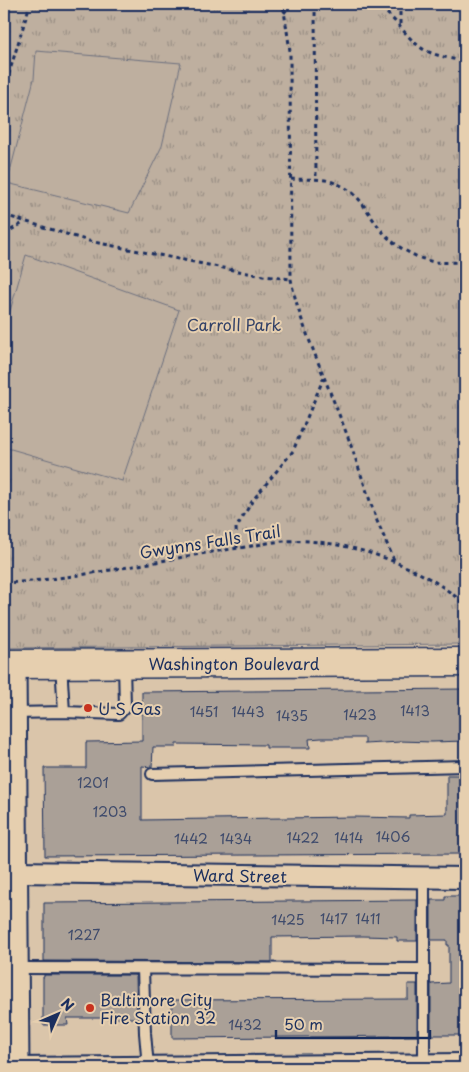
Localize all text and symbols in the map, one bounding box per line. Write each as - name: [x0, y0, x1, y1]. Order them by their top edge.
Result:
- park label: Carroll Park: [187, 312, 282, 336]
- street label: Gwynns Falls Trail: [138, 518, 282, 564]
- street label: Washington Boulevard: [148, 651, 320, 675]
- place label: U S Gas: [98, 696, 161, 720]
- house number: 1413: [400, 700, 430, 721]
- house number: 1451: [190, 701, 218, 722]
- house number: 1443: [231, 701, 265, 722]
- marker: U S Gas: [82, 702, 94, 714]
- house number: 1423: [343, 704, 377, 725]
- house number: 1435: [276, 705, 308, 726]
- house number: 1201: [77, 772, 109, 793]
- house number: 1203: [93, 801, 127, 822]
- house number: 1406: [376, 826, 411, 847]
- house number: 1422: [287, 827, 319, 848]
- house number: 1414: [334, 827, 364, 848]
- house number: 1442: [174, 828, 208, 849]
- house number: 1434: [220, 828, 252, 849]
- street label: Ward Street: [193, 862, 288, 888]
- house number: 1417: [320, 908, 348, 929]
- house number: 1411: [355, 908, 381, 929]
- house number: 1425: [271, 909, 305, 930]
- house number: 1227: [68, 924, 100, 945]
- place label: Baltimore City Fire Station 32: [100, 987, 216, 1029]
- north arrow: [32, 990, 82, 1040]
- text: N: [56, 993, 79, 1016]
- marker: Baltimore City Fire Station 32: [84, 1002, 96, 1014]
- scale bar: [276, 1007, 430, 1039]
- text: 50 m: [284, 1012, 323, 1035]
- house number: 1432: [228, 1014, 262, 1035]

